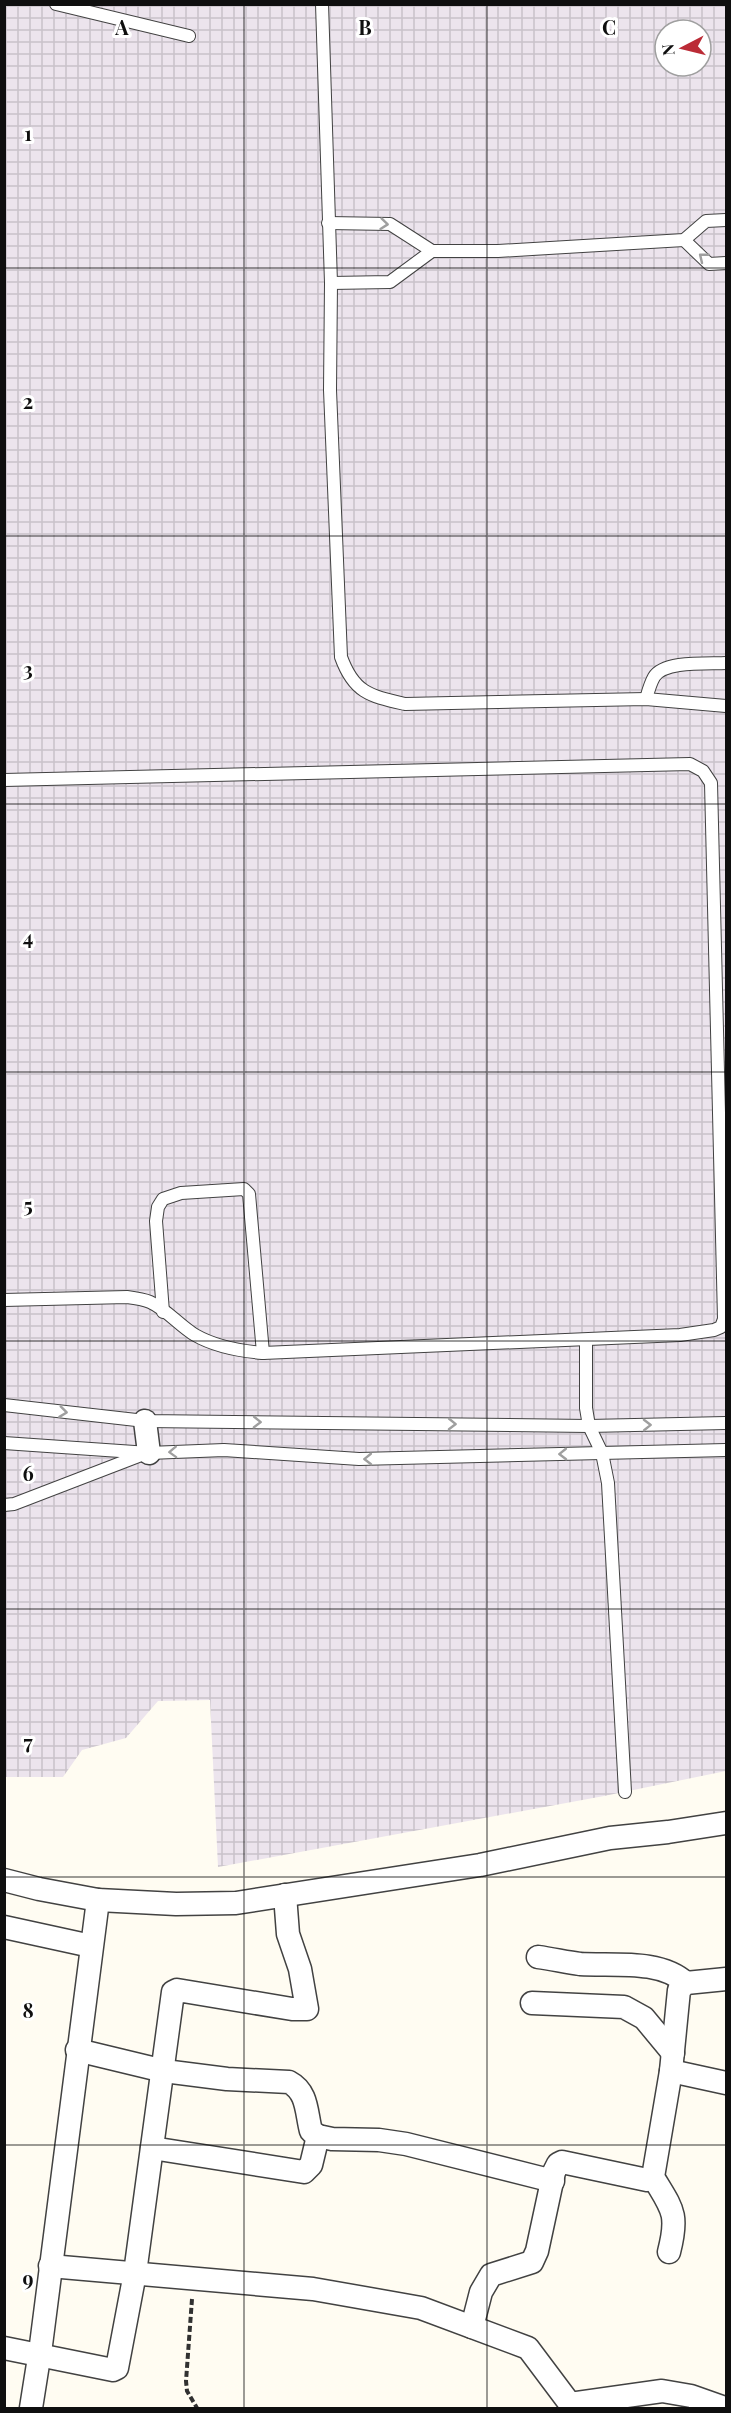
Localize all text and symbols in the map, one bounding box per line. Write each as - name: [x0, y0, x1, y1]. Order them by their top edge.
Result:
- text: A: [114, 13, 129, 40]
- text: B: [358, 13, 372, 40]
- text: C: [602, 13, 616, 40]
- north arrow: [653, 18, 713, 78]
- text: N: [656, 42, 679, 57]
- text: 1: [24, 119, 32, 146]
- one-way arrow: [379, 217, 389, 230]
- one-way arrow: [699, 254, 710, 265]
- text: 2: [23, 387, 33, 414]
- text: 3: [23, 655, 33, 682]
- text: 4: [23, 923, 33, 950]
- text: 5: [23, 1191, 33, 1218]
- one-way arrow: [58, 1405, 67, 1418]
- one-way arrow: [253, 1416, 262, 1428]
- one-way arrow: [448, 1418, 457, 1430]
- one-way arrow: [642, 1418, 651, 1431]
- one-way arrow: [169, 1445, 178, 1458]
- one-way arrow: [559, 1448, 568, 1460]
- one-way arrow: [364, 1453, 373, 1465]
- text: 6: [22, 1459, 34, 1486]
- text: 7: [23, 1728, 33, 1755]
- text: 8: [22, 1996, 34, 2023]
- text: 9: [22, 2264, 34, 2291]

